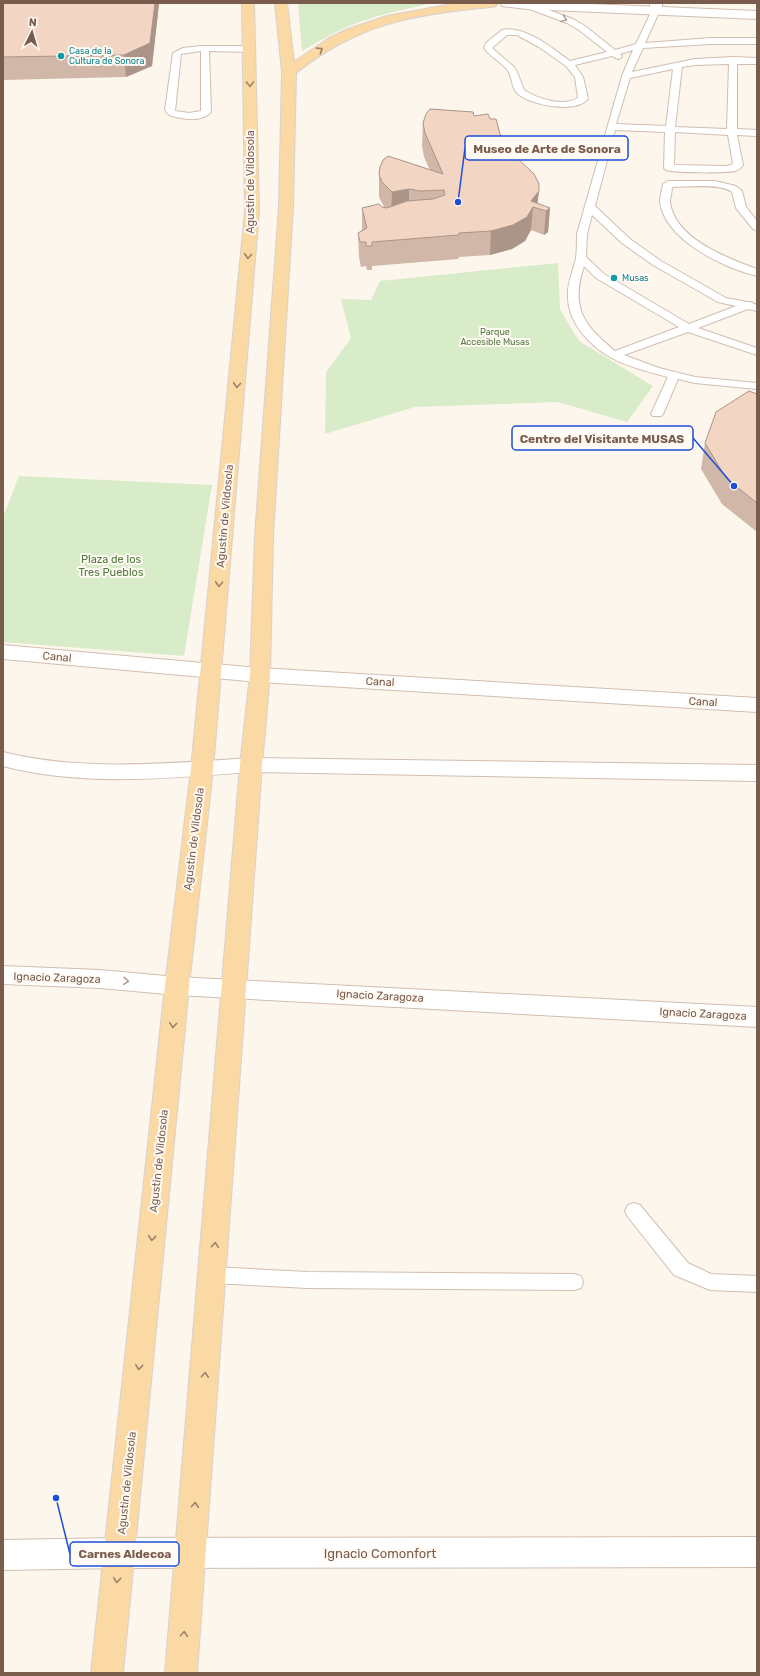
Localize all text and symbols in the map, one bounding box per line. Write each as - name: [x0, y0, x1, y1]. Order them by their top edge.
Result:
- north arrow: [12, 12, 52, 52]
- one-way arrow: [560, 14, 567, 22]
- text: N: [28, 16, 37, 29]
- place label: Casa de la Cultura de Sonora: [69, 46, 144, 66]
- one-way arrow: [316, 47, 323, 54]
- marker: Casa de la Cultura de Sonora: [56, 51, 66, 61]
- one-way arrow: [245, 81, 254, 87]
- street label: Agustin de Vildosola: [244, 130, 257, 234]
- callout: Museo de Arte de Sonora: [465, 136, 628, 160]
- text: Museo de Arte de Sonora: [473, 142, 621, 156]
- one-way arrow: [244, 253, 253, 259]
- marker: Musas: [609, 273, 619, 283]
- place label: Musas: [622, 273, 649, 283]
- park label: Parque Accesible Musas: [460, 327, 530, 347]
- one-way arrow: [233, 382, 242, 388]
- callout: Centro del Visitante MUSAS: [512, 426, 693, 450]
- text: Centro del Visitante MUSAS: [520, 432, 684, 446]
- street label: Agustin de Vildosola: [214, 464, 236, 568]
- park label: Plaza de los Tres Pueblos: [79, 553, 144, 579]
- one-way arrow: [215, 581, 224, 588]
- street label: Canal: [42, 649, 72, 665]
- street label: Canal: [365, 675, 395, 689]
- street label: Canal: [688, 695, 718, 709]
- street label: Agustin de Vildosola: [181, 787, 207, 891]
- street label: Ignacio Zaragoza: [13, 970, 101, 986]
- one-way arrow: [123, 977, 129, 986]
- street label: Ignacio Zaragoza: [336, 987, 424, 1005]
- street label: Ignacio Zaragoza: [659, 1005, 747, 1023]
- one-way arrow: [169, 1022, 178, 1028]
- street label: Agustin de Vildosola: [147, 1109, 171, 1213]
- one-way arrow: [147, 1235, 156, 1241]
- one-way arrow: [210, 1242, 219, 1248]
- one-way arrow: [134, 1364, 143, 1370]
- one-way arrow: [200, 1372, 209, 1378]
- street label: Agustin de Vildosola: [115, 1431, 139, 1535]
- one-way arrow: [190, 1502, 199, 1508]
- callout: Carnes Aldecoa: [70, 1542, 179, 1566]
- street label: Ignacio Comonfort: [324, 1546, 436, 1562]
- text: Carnes Aldecoa: [79, 1547, 171, 1561]
- one-way arrow: [113, 1577, 122, 1583]
- one-way arrow: [179, 1631, 188, 1637]

